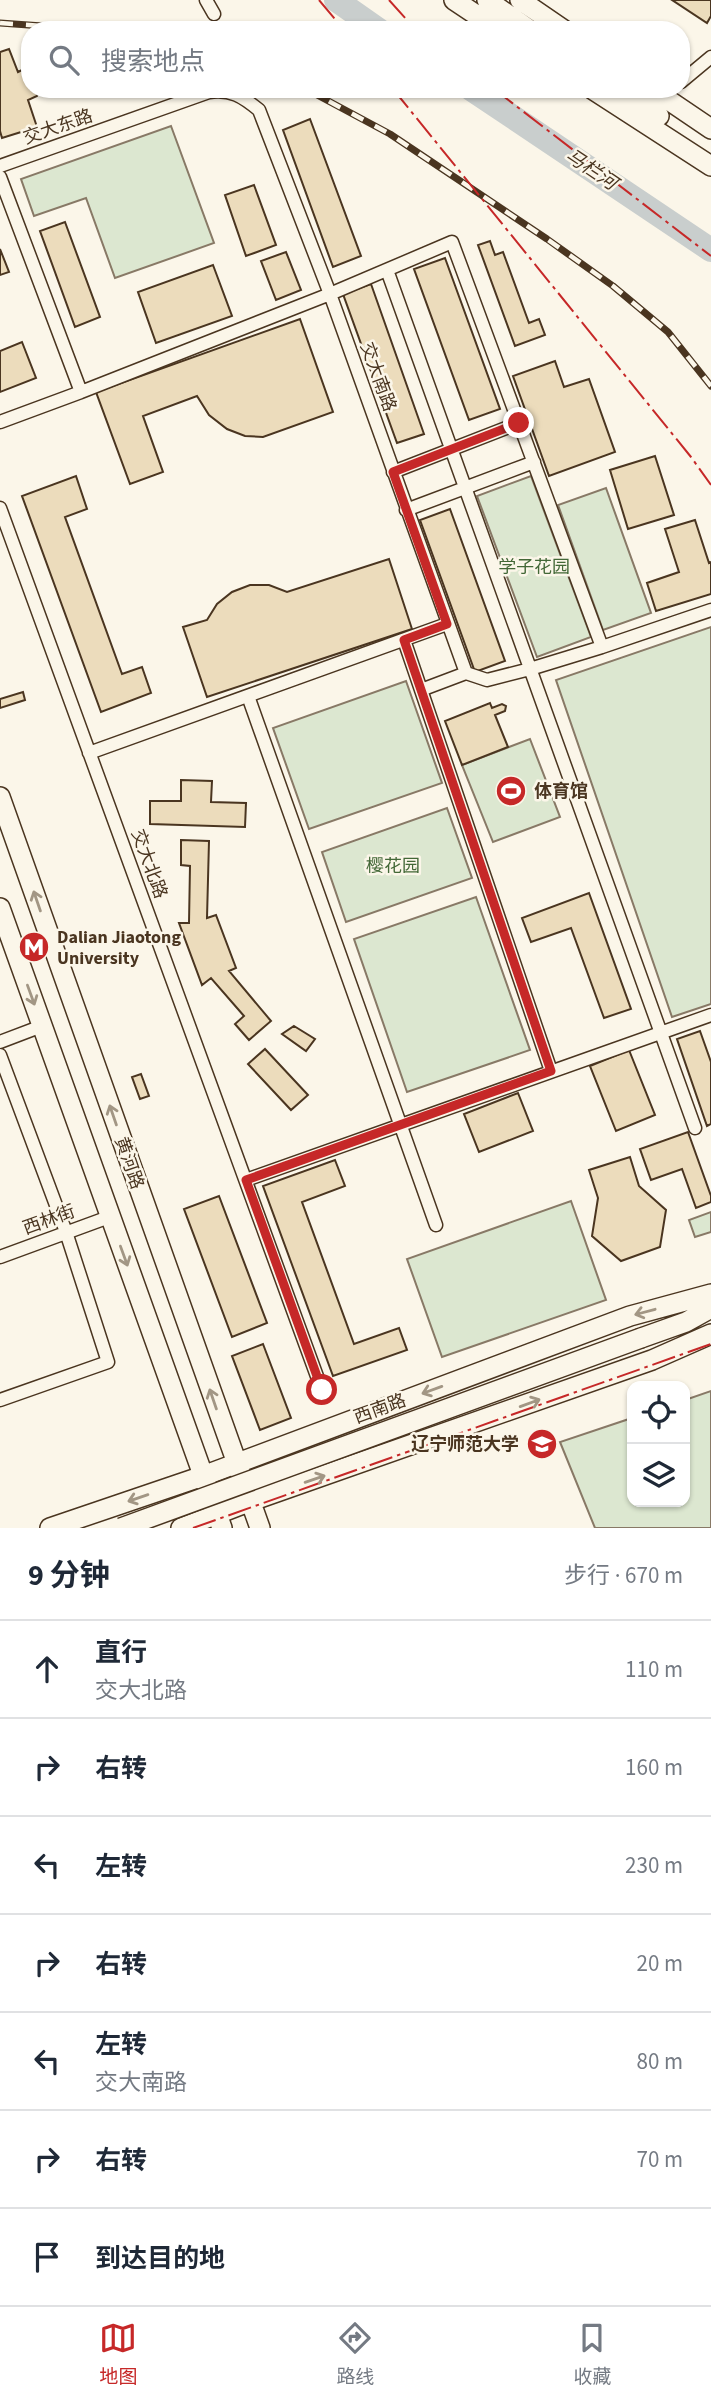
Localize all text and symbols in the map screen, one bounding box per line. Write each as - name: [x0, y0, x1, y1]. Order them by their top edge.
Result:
- search box: [21, 21, 690, 98]
- icon: search: [45, 41, 83, 79]
- text: 搜索地点: [101, 43, 205, 80]
- street label: 交大东路: [20, 103, 96, 151]
- water label: 马栏河: [560, 143, 625, 199]
- street label: 交大南路: [354, 339, 402, 415]
- route end: [503, 407, 534, 438]
- park label: 学子花园: [498, 555, 570, 580]
- sports icon: 体育馆: [494, 774, 528, 808]
- place label: 体育馆: [534, 779, 588, 804]
- street label: 交大北路: [125, 826, 173, 902]
- park label: 樱花园: [366, 854, 420, 879]
- one-way arrow: [30, 890, 42, 912]
- place label: Dalian Jiaotong University: [57, 925, 181, 971]
- metro station icon: Dalian Jiaotong University: [17, 930, 51, 964]
- one-way arrow: [26, 984, 38, 1006]
- one-way arrow: [105, 1105, 118, 1127]
- street label: 黄河路: [108, 1133, 150, 1193]
- street label: 西林街: [19, 1199, 79, 1241]
- one-way arrow: [118, 1244, 131, 1266]
- one-way arrow: [634, 1306, 656, 1319]
- route start: [306, 1374, 337, 1405]
- map controls: [627, 1381, 690, 1507]
- button: locate: [627, 1381, 690, 1444]
- one-way arrow: [421, 1385, 443, 1397]
- one-way arrow: [206, 1388, 218, 1410]
- street label: 西南路: [350, 1388, 410, 1430]
- one-way arrow: [518, 1396, 540, 1408]
- school or university icon: 辽宁师范大学: [525, 1427, 559, 1461]
- place label: 辽宁师范大学: [411, 1432, 519, 1457]
- button: layers: [627, 1444, 690, 1507]
- one-way arrow: [304, 1472, 326, 1484]
- one-way arrow: [128, 1493, 150, 1505]
- text: 9 分钟: [28, 1554, 110, 1597]
- text: 步行 · 670 m: [564, 1559, 683, 1592]
- text: 直行: [95, 1634, 147, 1671]
- icon: ahead: [28, 1650, 66, 1688]
- text: 110 m: [625, 1653, 683, 1686]
- text: 交大北路: [95, 1674, 187, 1707]
- icon: right: [28, 1748, 66, 1786]
- text: 右转: [95, 1750, 147, 1787]
- text: 160 m: [625, 1751, 683, 1784]
- icon: left: [28, 1846, 66, 1884]
- text: 左转: [95, 1848, 147, 1885]
- text: 230 m: [625, 1849, 683, 1882]
- icon: right: [28, 1944, 66, 1982]
- text: 右转: [95, 1946, 147, 1983]
- text: 20 m: [636, 1947, 683, 1980]
- text: 左转: [95, 2026, 147, 2063]
- icon: left: [28, 2042, 66, 2080]
- text: 80 m: [636, 2045, 683, 2078]
- text: 交大南路: [95, 2066, 187, 2099]
- icon: right: [28, 2140, 66, 2178]
- text: 右转: [95, 2142, 147, 2179]
- text: 70 m: [636, 2143, 683, 2176]
- icon: arrive: [28, 2238, 66, 2276]
- text: 到达目的地: [95, 2240, 225, 2277]
- tab: 地图: [99, 2319, 138, 2391]
- tab: 路线: [336, 2319, 375, 2391]
- tab: 收藏: [573, 2319, 612, 2391]

